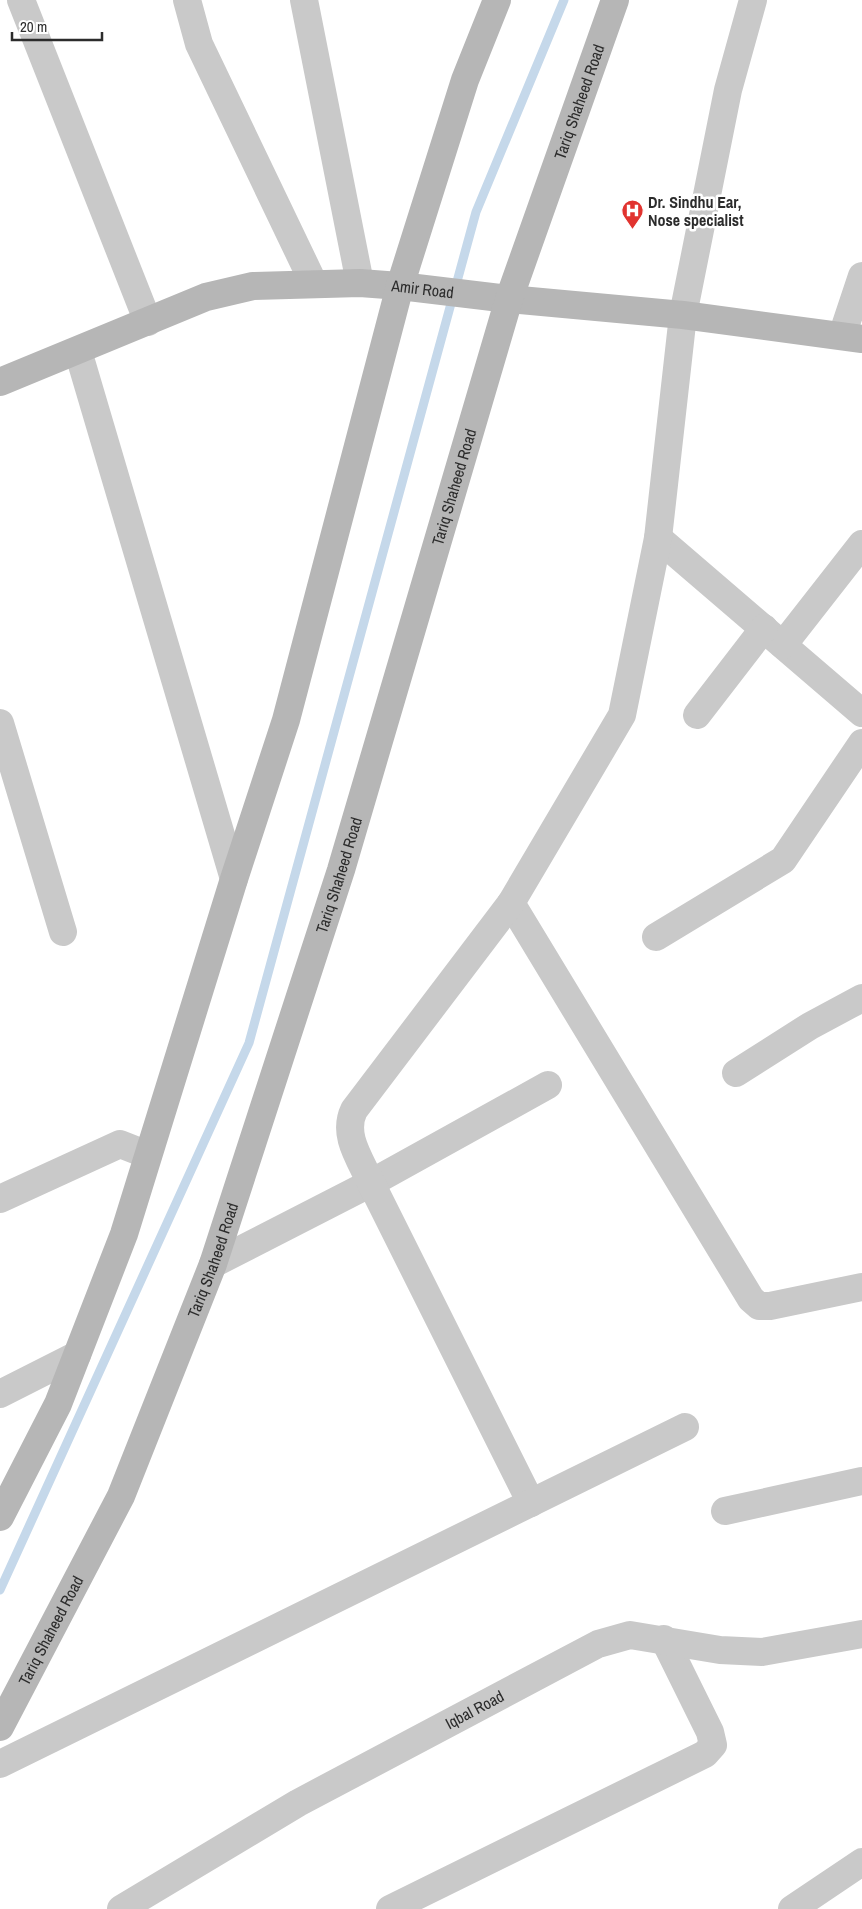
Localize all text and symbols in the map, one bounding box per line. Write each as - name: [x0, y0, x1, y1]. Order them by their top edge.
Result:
- scale bar: [12, 10, 102, 42]
- text: 20 m: [20, 16, 47, 37]
- street label: Tariq Shaheed Road: [548, 41, 609, 162]
- place label: Dr. Sindhu Ear, Nose specialist: [648, 191, 744, 231]
- hospital icon: Dr. Sindhu Ear, Nose specialist: [620, 199, 644, 230]
- street label: Amir Road: [390, 274, 455, 303]
- street label: Tariq Shaheed Road: [426, 426, 481, 548]
- street label: Tariq Shaheed Road: [310, 814, 367, 936]
- street label: Tariq Shaheed Road: [182, 1200, 243, 1321]
- street label: Tariq Shaheed Road: [13, 1572, 88, 1689]
- street label: Iqbal Road: [441, 1685, 508, 1734]

